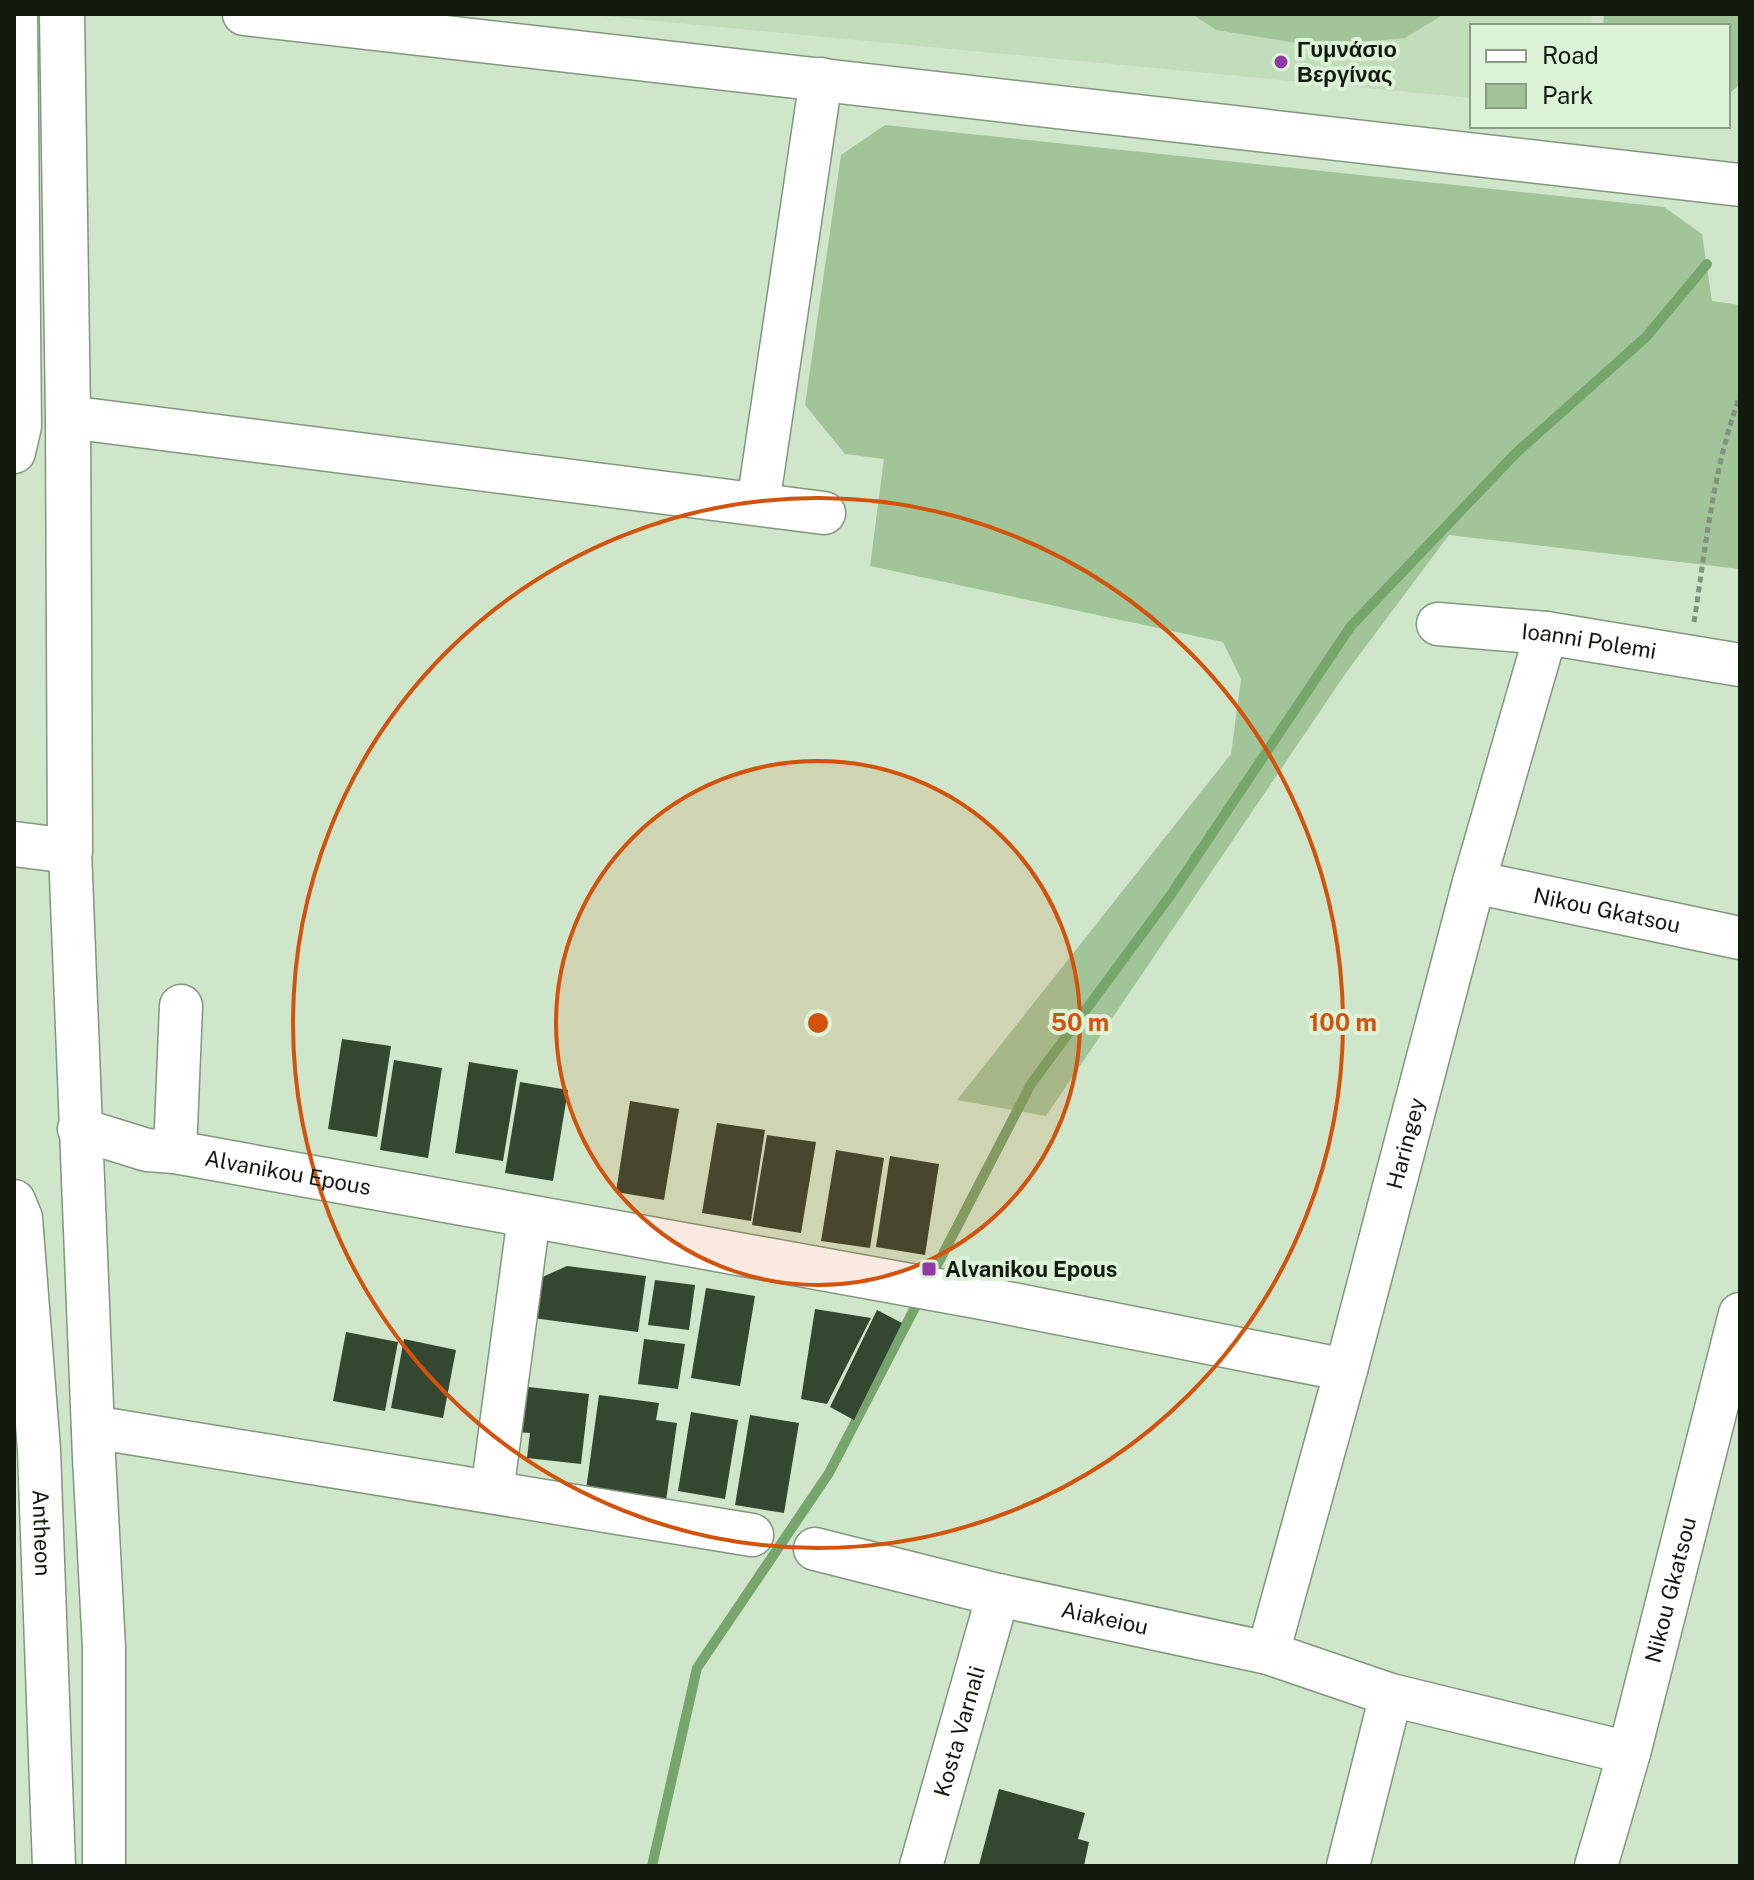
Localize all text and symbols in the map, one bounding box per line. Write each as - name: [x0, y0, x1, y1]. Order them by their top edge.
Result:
- legend: [1470, 24, 1730, 128]
- place label: Γυμνάσιο Βεργίνας: [1297, 36, 1397, 87]
- text: Road: [1542, 41, 1599, 69]
- marker: Γυμνάσιο Βεργίνας: [1272, 53, 1290, 71]
- text: Park: [1542, 81, 1593, 109]
- street label: Ioanni Polemi: [1521, 618, 1658, 664]
- street label: Nikou Gkatsou: [1531, 882, 1683, 938]
- text: 50 m: [1051, 1008, 1109, 1036]
- text: 100 m: [1309, 1008, 1377, 1036]
- centre of rings: [804, 1009, 832, 1037]
- street label: Haringey: [1381, 1095, 1430, 1192]
- street label: Alvanikou Epous: [203, 1145, 373, 1200]
- place label: Alvanikou Epous: [945, 1256, 1117, 1282]
- marker: Alvanikou Epous: [920, 1260, 938, 1278]
- street label: Antheon: [27, 1489, 57, 1577]
- street label: Nikou Gkatsou: [1639, 1514, 1701, 1665]
- street label: Aiakeiou: [1059, 1596, 1151, 1640]
- street label: Kosta Varnali: [928, 1663, 990, 1800]

